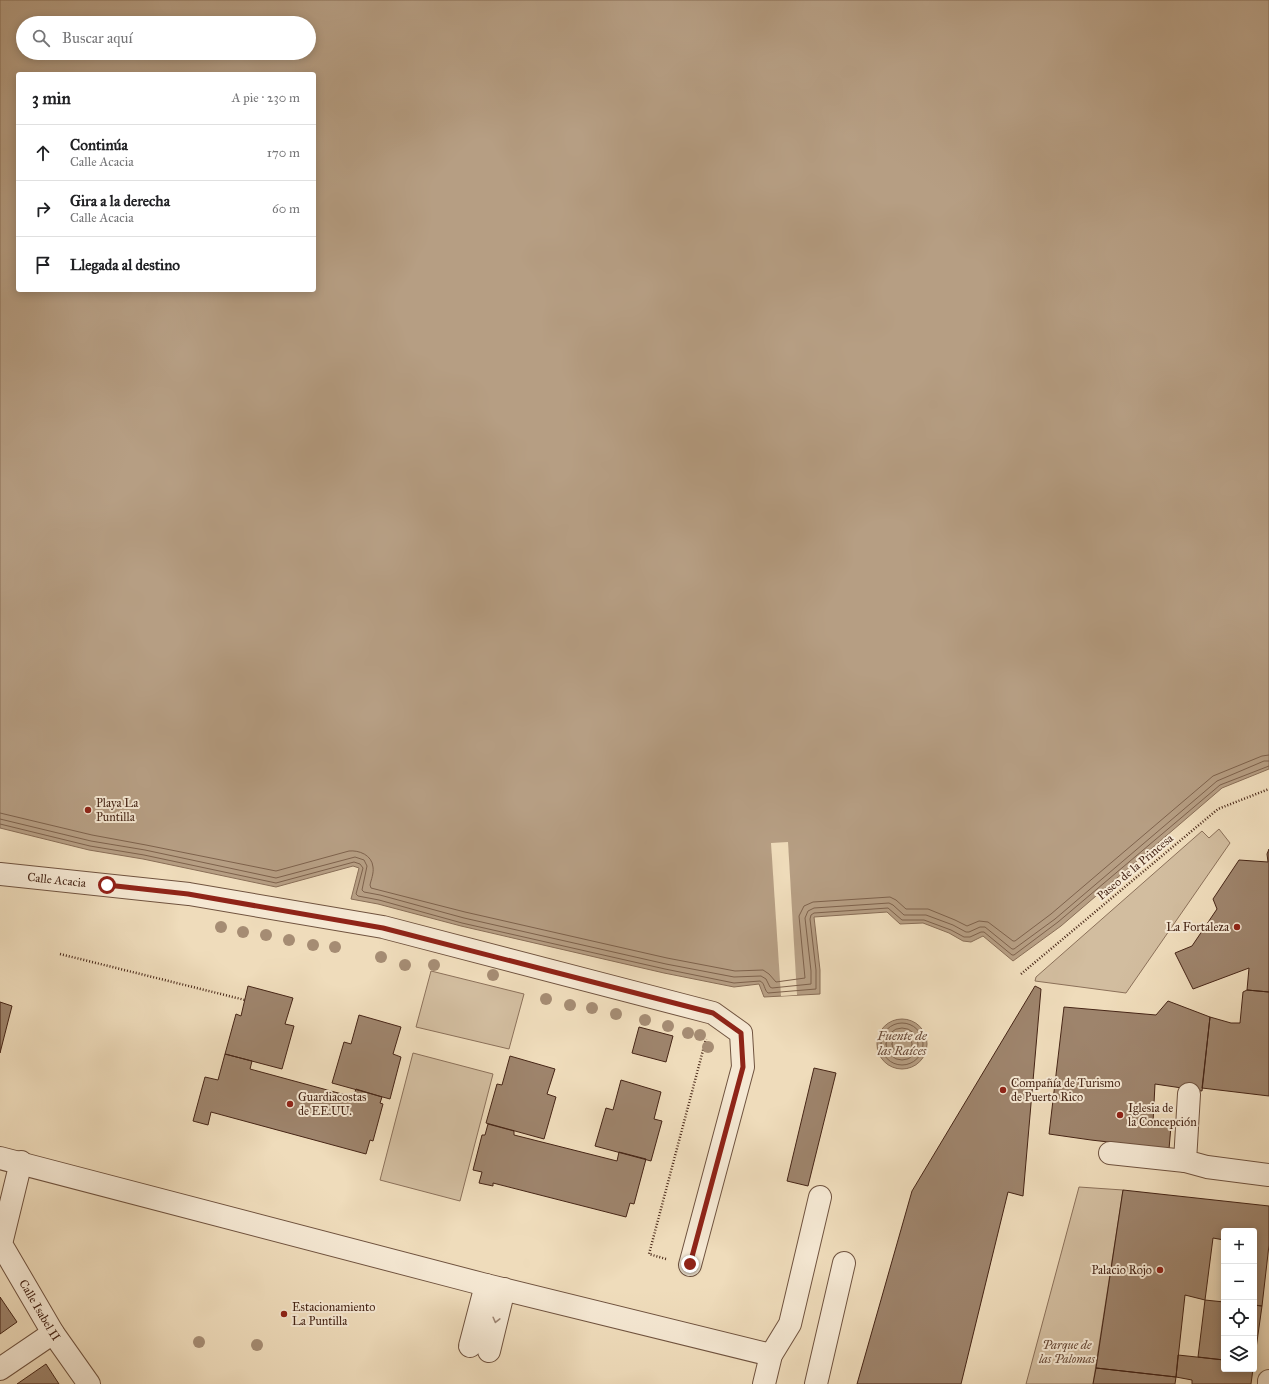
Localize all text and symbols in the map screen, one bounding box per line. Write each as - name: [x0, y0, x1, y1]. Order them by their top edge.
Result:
- search box: [16, 16, 316, 60]
- icon: search: [30, 27, 52, 49]
- text: Buscar aquí: [62, 29, 133, 47]
- text: 3 min: [32, 88, 71, 109]
- text: A pie · 230 m: [232, 90, 300, 106]
- text: Continúa: [70, 136, 128, 154]
- icon: ahead: [32, 142, 54, 164]
- text: 170 m: [267, 145, 300, 161]
- text: Calle Acacia: [70, 154, 134, 170]
- text: Gira a la derecha: [70, 192, 170, 210]
- icon: right: [32, 198, 54, 220]
- text: 60 m: [272, 201, 300, 217]
- text: Calle Acacia: [70, 210, 134, 226]
- icon: arrive: [32, 254, 54, 276]
- text: Llegada al destino: [70, 256, 180, 274]
- place label: Playa La Puntilla: [96, 796, 139, 824]
- marker: Playa La Puntilla: [83, 805, 93, 815]
- street label: Paseo de la Princesa: [1094, 831, 1177, 903]
- street label: Calle Acacia: [27, 870, 88, 890]
- route start: [98, 876, 116, 894]
- place label: La Fortaleza: [1166, 920, 1230, 934]
- marker: La Fortaleza: [1232, 922, 1242, 932]
- water label: Fuente de las Raíces: [876, 1028, 928, 1059]
- place label: Compañía de Turismo de Puerto Rico: [1011, 1076, 1120, 1104]
- marker: Compañía de Turismo de Puerto Rico: [998, 1085, 1008, 1095]
- place label: Guardiacostas de EE.UU.: [298, 1090, 366, 1118]
- marker: Guardiacostas de EE.UU.: [285, 1099, 295, 1109]
- place label: Iglesia de la Concepción: [1128, 1101, 1197, 1129]
- marker: Iglesia de la Concepción: [1115, 1110, 1125, 1120]
- map controls: [1221, 1228, 1257, 1372]
- button: +: [1221, 1228, 1257, 1264]
- route end: [681, 1255, 699, 1273]
- place label: Palacio Rojo: [1091, 1263, 1152, 1277]
- button: −: [1221, 1264, 1257, 1300]
- marker: Palacio Rojo: [1155, 1265, 1165, 1275]
- street label: Calle Isabel II: [16, 1277, 63, 1344]
- place label: Estacionamiento La Puntilla: [292, 1300, 375, 1328]
- button: locate: [1221, 1300, 1257, 1336]
- marker: Estacionamiento La Puntilla: [279, 1309, 289, 1319]
- one-way arrow: [493, 1317, 501, 1324]
- button: layers: [1221, 1336, 1257, 1372]
- park label: Parque de las Palomas: [1038, 1338, 1096, 1366]

